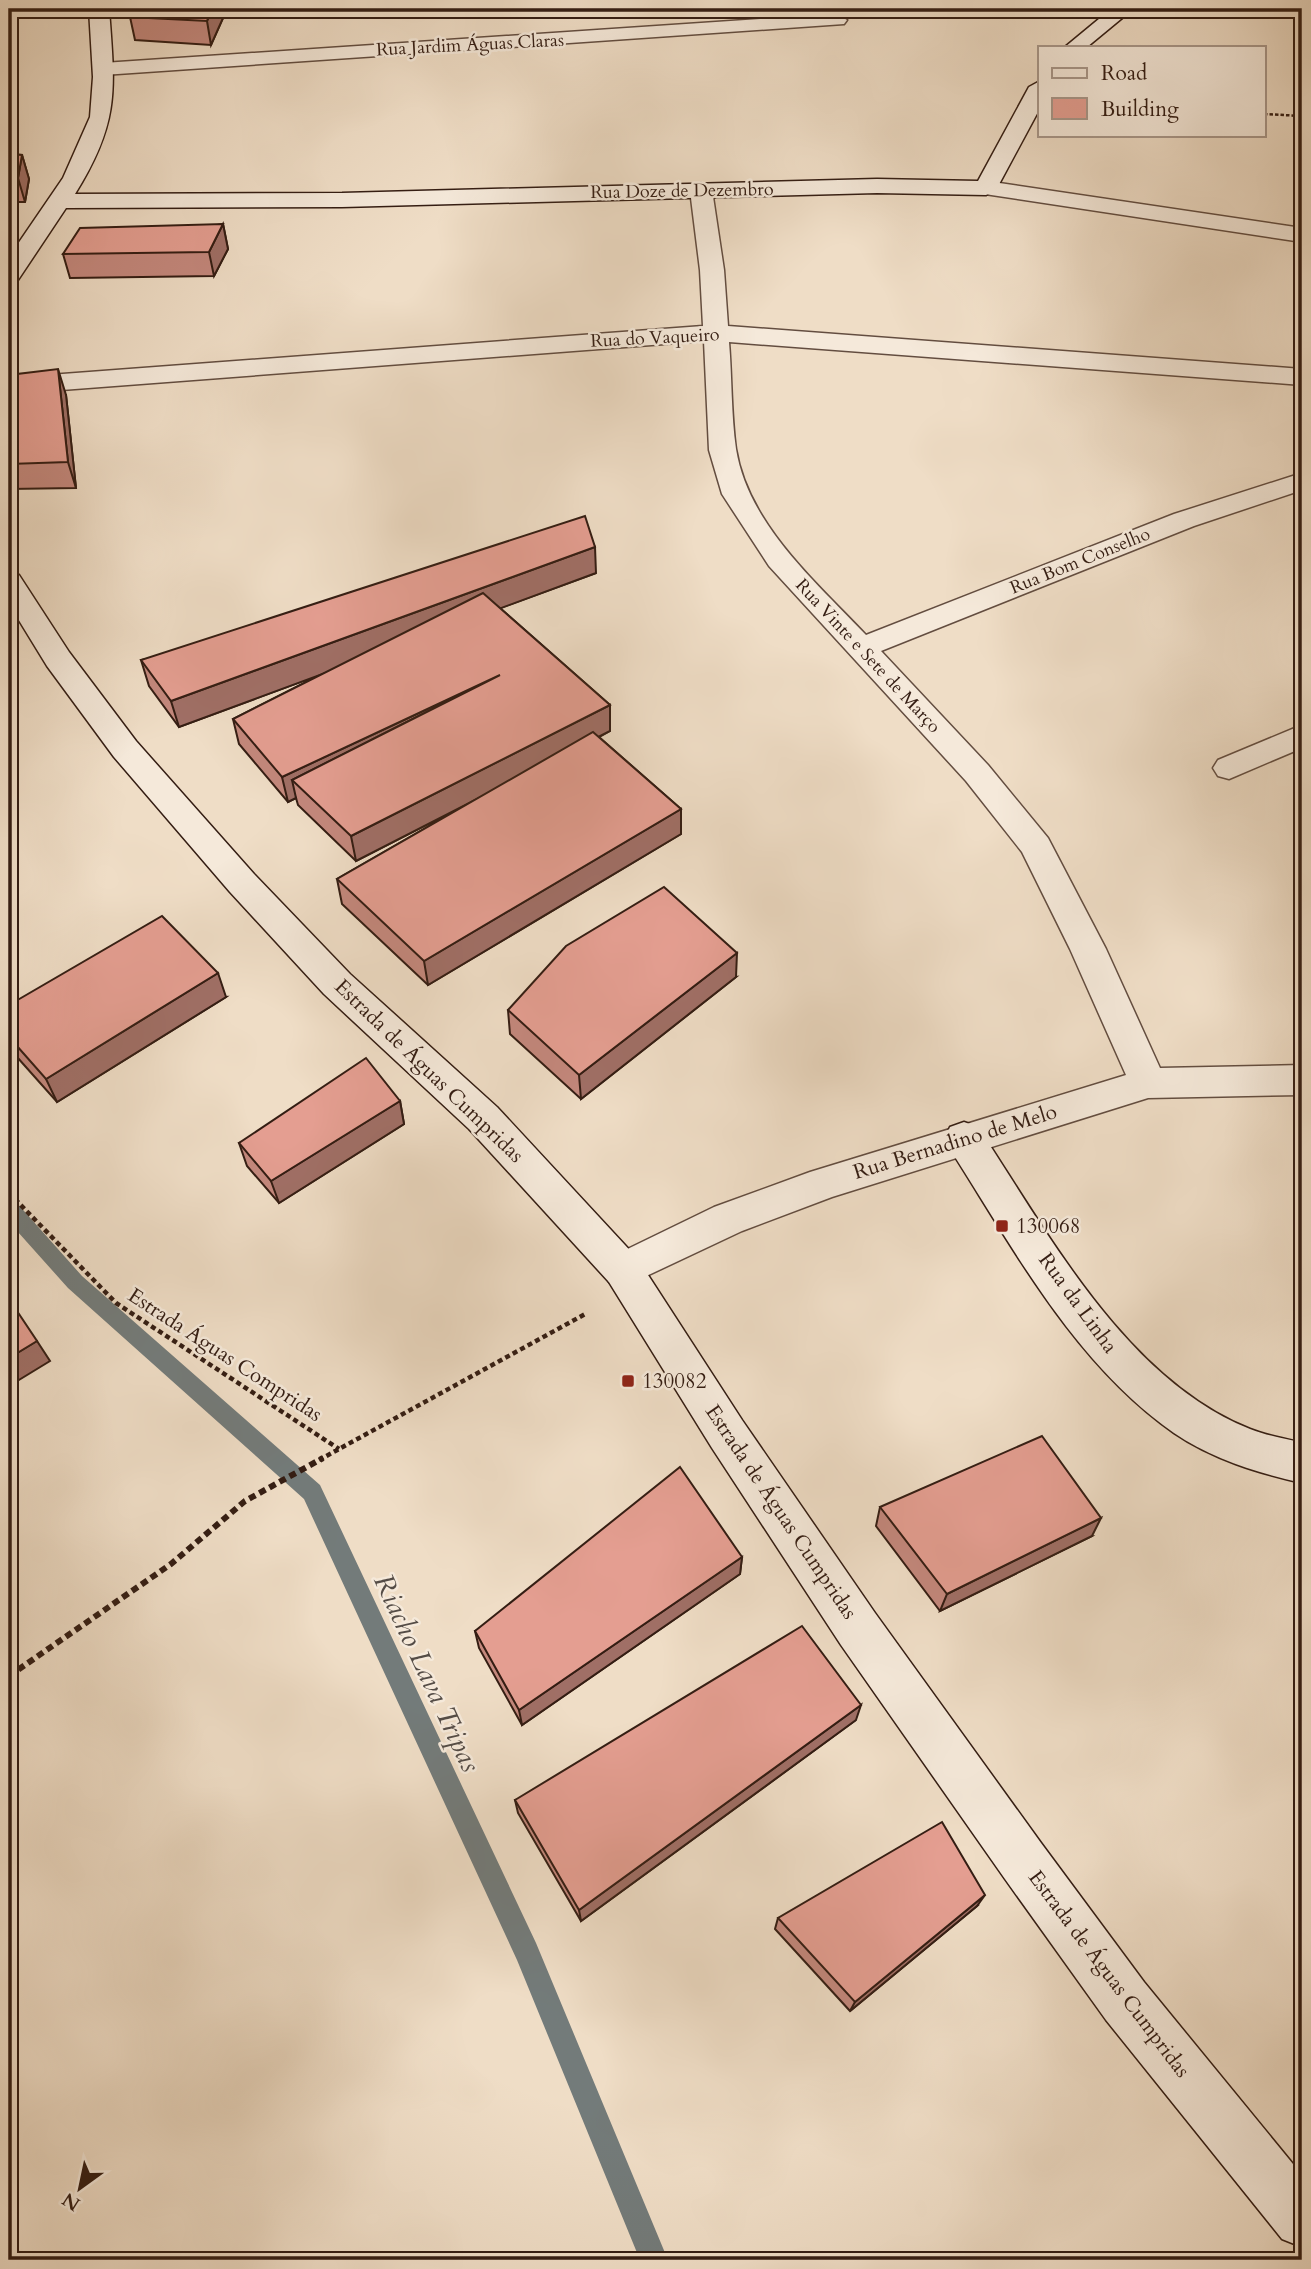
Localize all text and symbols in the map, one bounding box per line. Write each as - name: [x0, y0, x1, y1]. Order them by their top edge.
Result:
- street label: Rua Jardim Águas Claras: [375, 28, 565, 62]
- legend: [1038, 46, 1266, 136]
- text: Road: [1101, 59, 1147, 88]
- text: Building: [1101, 95, 1179, 124]
- street label: Rua Doze de Dezembro: [590, 177, 774, 205]
- street label: Rua do Vaqueiro: [590, 322, 720, 354]
- street label: Rua Bom Conselho: [1006, 521, 1154, 601]
- street label: Rua Vinte e Sete de Março: [790, 573, 947, 739]
- street label: Estrada de Águas Cumpridas: [328, 973, 530, 1169]
- street label: Rua Bernadino de Melo: [850, 1097, 1060, 1187]
- place label: 130068: [1016, 1212, 1081, 1241]
- marker: 130068: [994, 1218, 1010, 1234]
- street label: Rua da Linha: [1032, 1247, 1124, 1359]
- street label: Estrada Águas Compridas: [122, 1281, 328, 1429]
- place label: 130082: [642, 1367, 707, 1396]
- marker: 130082: [620, 1373, 636, 1389]
- street label: Estrada de Águas Cumpridas: [698, 1399, 864, 1625]
- water label: Riacho Lava Tripas: [364, 1568, 490, 1779]
- street label: Estrada de Águas Cumpridas: [1021, 1864, 1197, 2084]
- north arrow: [46, 2154, 116, 2224]
- text: N: [57, 2186, 85, 2217]

